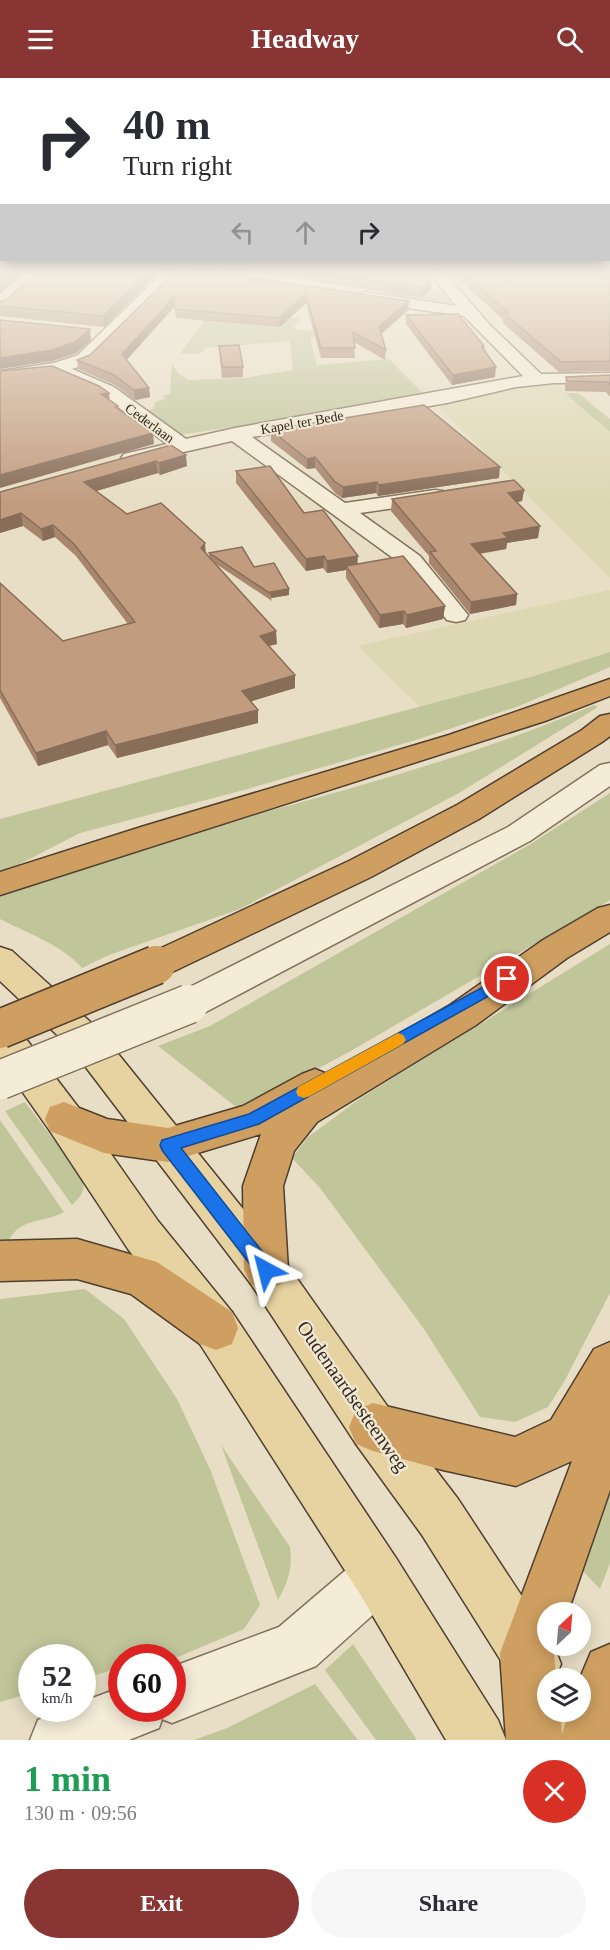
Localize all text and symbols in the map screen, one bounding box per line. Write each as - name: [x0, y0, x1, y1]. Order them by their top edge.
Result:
- icon: menu: [24, 23, 57, 56]
- icon: search: [553, 23, 586, 56]
- text: Headway: [251, 24, 359, 54]
- icon: right: [24, 102, 102, 180]
- text: 40 m: [123, 102, 211, 148]
- text: Turn right: [123, 151, 232, 181]
- icon: left: [226, 216, 259, 249]
- icon: ahead: [289, 216, 322, 249]
- icon: right: [352, 216, 385, 249]
- street label: Cederlaan: [122, 401, 177, 446]
- street label: Kapel ter Bede: [259, 408, 345, 437]
- pin: [481, 953, 532, 1004]
- icon: arrive: [490, 962, 523, 995]
- position arrow: [234, 1238, 298, 1302]
- street label: Oudenaardsesteenweg: [292, 1316, 413, 1476]
- north arrow: [537, 1602, 591, 1656]
- map controls: [537, 1602, 591, 1722]
- speed limit sign: 60: [108, 1644, 186, 1722]
- text: 52: [42, 1659, 72, 1692]
- button: layers: [537, 1668, 591, 1722]
- text: km/h: [42, 1690, 72, 1706]
- text: 1 min: [24, 1759, 111, 1799]
- button: close: [523, 1760, 586, 1823]
- text: 130 m · 09:56: [24, 1802, 137, 1824]
- button: Exit: [24, 1869, 299, 1938]
- button: Share: [311, 1869, 586, 1938]

